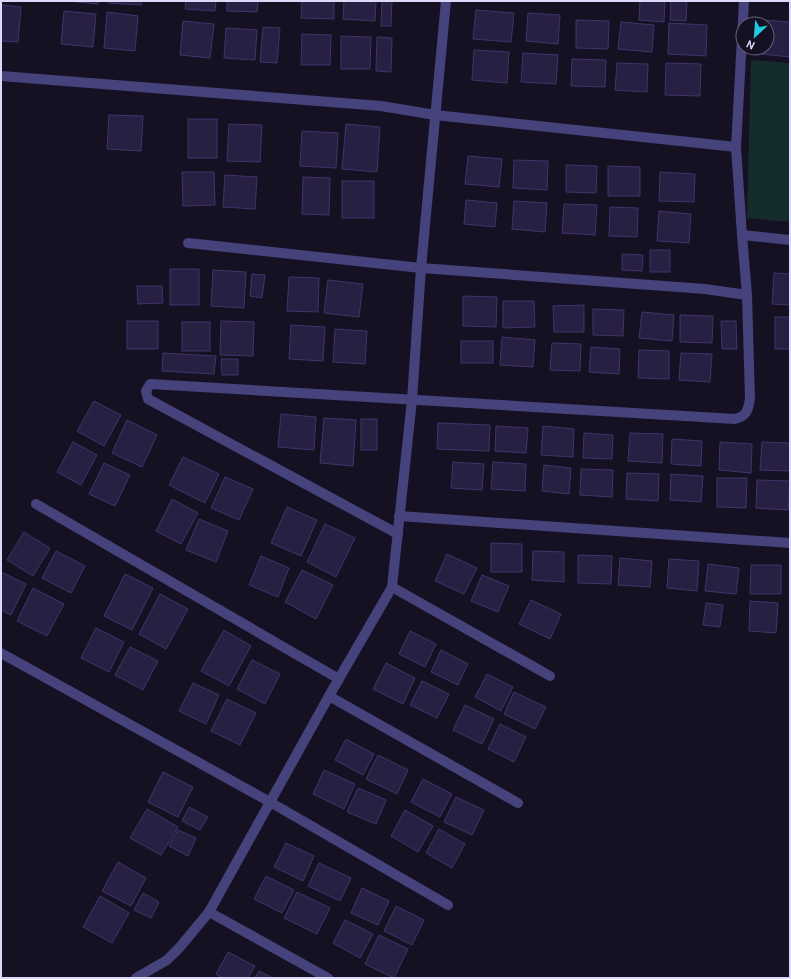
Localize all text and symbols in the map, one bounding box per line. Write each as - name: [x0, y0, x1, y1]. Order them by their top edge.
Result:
- north arrow: [735, 16, 775, 56]
- text: N: [744, 37, 757, 53]

